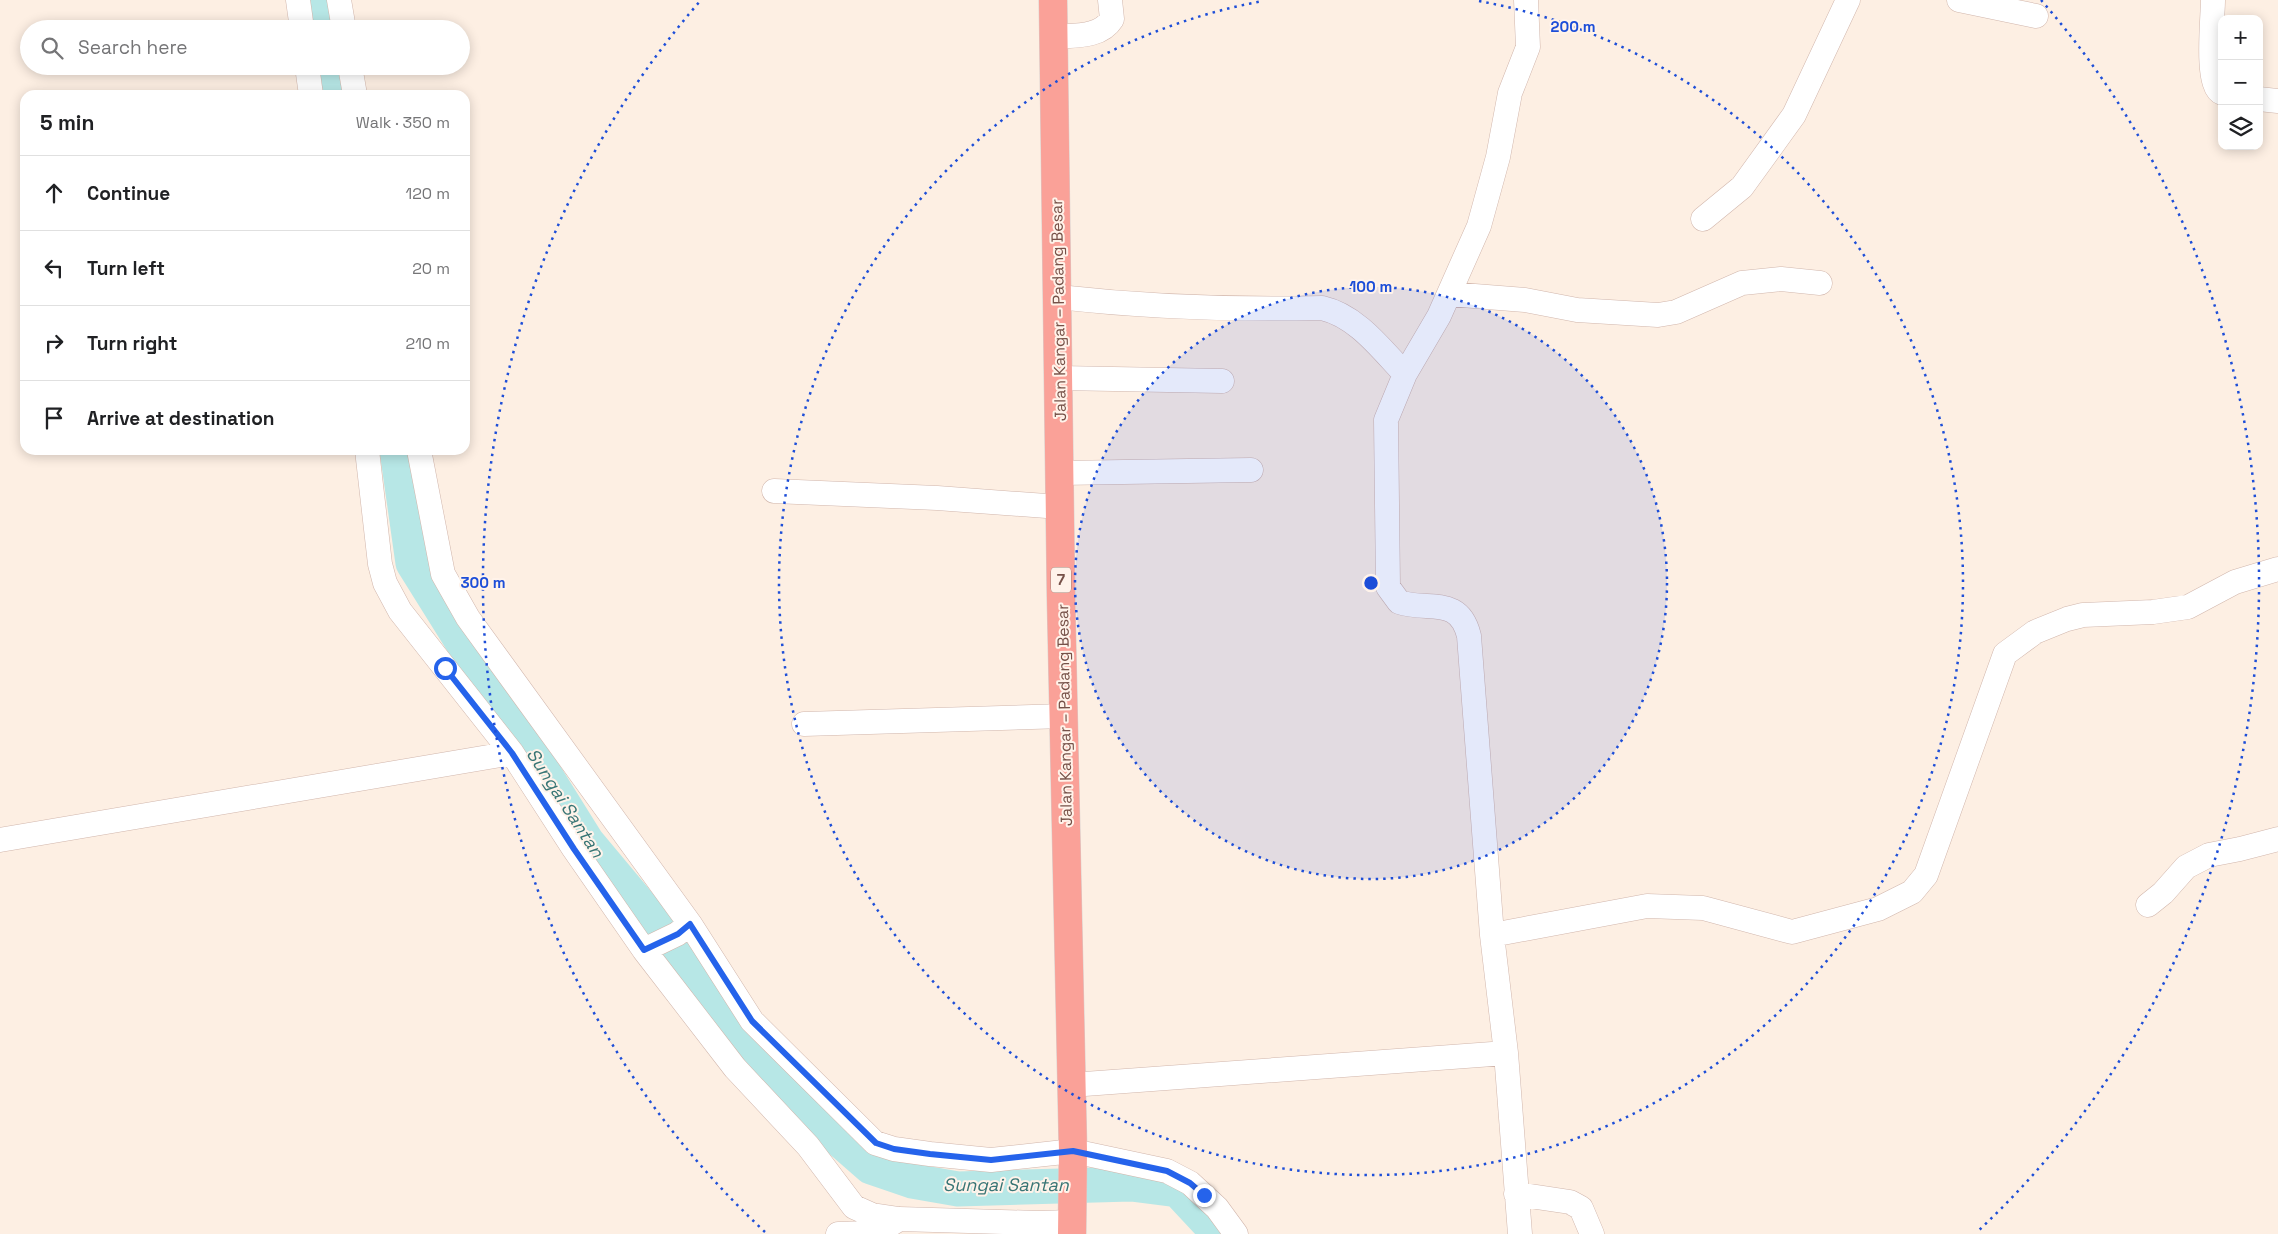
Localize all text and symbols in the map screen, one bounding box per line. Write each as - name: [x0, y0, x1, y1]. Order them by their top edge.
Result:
- map controls: [2218, 15, 2263, 150]
- button: +: [2218, 15, 2263, 60]
- text: 200 m: [1551, 17, 1595, 36]
- search box: [20, 20, 470, 75]
- icon: search: [38, 34, 66, 62]
- text: Search here: [78, 35, 188, 60]
- button: −: [2218, 60, 2263, 105]
- button: layers: [2218, 105, 2263, 150]
- text: 5 min: [40, 109, 94, 136]
- text: Walk · 350 m: [356, 112, 450, 133]
- icon: ahead: [40, 179, 68, 207]
- text: Continue: [87, 181, 170, 206]
- text: 120 m: [406, 183, 450, 204]
- street label: Jalan Kangar – Padang Besar: [1046, 199, 1071, 421]
- icon: left: [40, 254, 68, 282]
- text: Turn left: [87, 256, 165, 281]
- text: 20 m: [412, 258, 450, 279]
- text: 100 m: [1350, 277, 1392, 296]
- icon: right: [40, 329, 68, 357]
- text: Turn right: [87, 331, 177, 356]
- text: 210 m: [406, 333, 450, 354]
- icon: arrive: [40, 404, 68, 432]
- text: Arrive at destination: [87, 406, 275, 431]
- road number: 7: [1051, 568, 1071, 592]
- text: 300 m: [460, 573, 506, 592]
- centre of rings: [1362, 574, 1380, 592]
- street label: Jalan Kangar – Padang Besar: [1052, 604, 1077, 826]
- route start: [434, 657, 457, 680]
- water label: Sungai Santan: [522, 744, 610, 863]
- water label: Sungai Santan: [943, 1173, 1070, 1196]
- route end: [1193, 1184, 1216, 1207]

